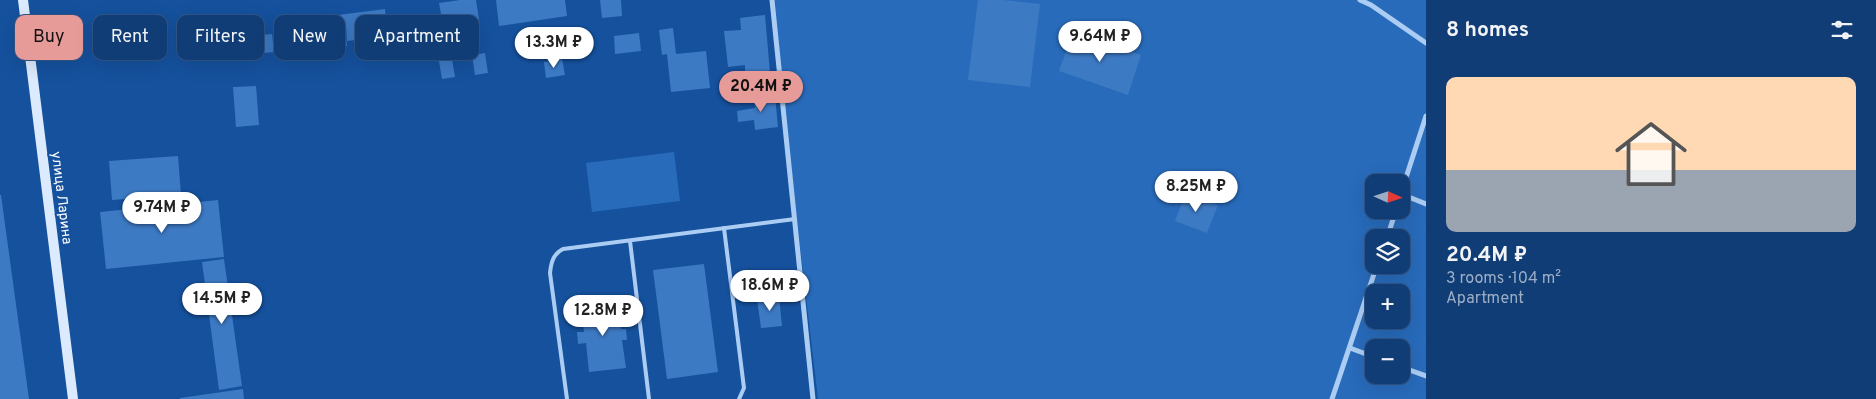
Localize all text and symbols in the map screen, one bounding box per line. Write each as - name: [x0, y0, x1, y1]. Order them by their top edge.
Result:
- chip: Buy: [15, 15, 83, 60]
- chip: Rent: [93, 15, 167, 60]
- chip: Filters: [177, 15, 264, 60]
- chip: New: [274, 15, 345, 60]
- chip: Apartment: [355, 15, 479, 60]
- icon: filters: [1828, 16, 1856, 44]
- text: 8 homes: [1446, 17, 1529, 44]
- pin: 9.64M ₽: [1054, 20, 1146, 63]
- pin: 13.3M ₽: [508, 27, 600, 69]
- text: 9.64M ₽: [1069, 27, 1131, 47]
- text: 13.3M ₽: [526, 33, 582, 53]
- pin: 20.4M ₽: [715, 70, 807, 113]
- text: 20.4M ₽: [730, 77, 792, 97]
- icon: home: [1606, 109, 1696, 199]
- street label: улица Ларина: [47, 151, 75, 245]
- pin: 8.25M ₽: [1150, 170, 1242, 213]
- north arrow: [1365, 174, 1410, 219]
- map controls: [1365, 174, 1410, 384]
- text: 8.25M ₽: [1166, 177, 1226, 197]
- pin: 9.74M ₽: [116, 192, 208, 234]
- text: 9.74M ₽: [133, 198, 191, 218]
- button: layers: [1365, 229, 1410, 274]
- text: 20.4M ₽: [1446, 242, 1527, 269]
- text: 3 rooms · 104 m²: [1446, 269, 1561, 289]
- pin: 18.6M ₽: [724, 270, 816, 312]
- text: 18.6M ₽: [741, 276, 799, 296]
- pin: 14.5M ₽: [176, 282, 268, 325]
- button: +: [1365, 284, 1410, 329]
- text: 14.5M ₽: [193, 289, 251, 309]
- text: Apartment: [1446, 289, 1524, 309]
- pin: 12.8M ₽: [557, 294, 649, 337]
- text: 12.8M ₽: [574, 301, 632, 321]
- button: −: [1365, 339, 1410, 384]

